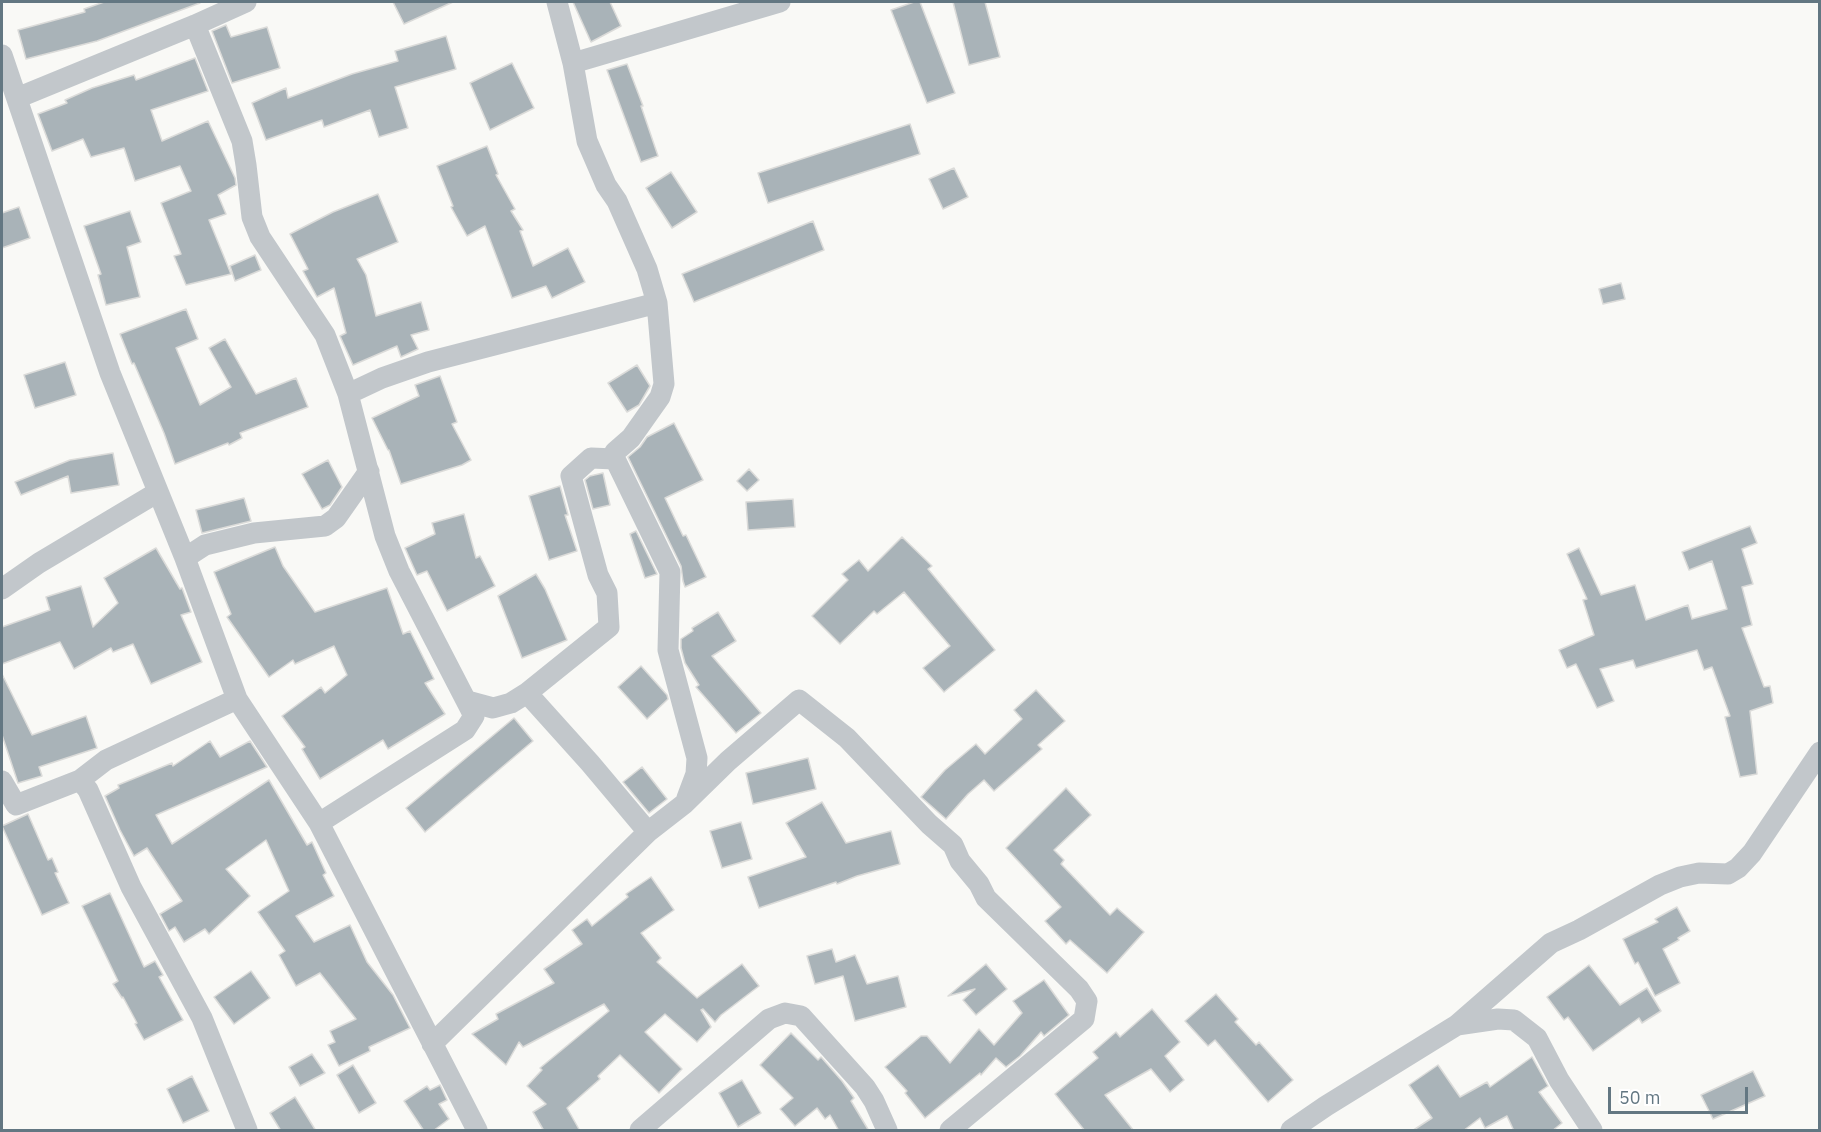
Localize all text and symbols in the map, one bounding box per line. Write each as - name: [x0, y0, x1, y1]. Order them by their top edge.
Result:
- scale bar: [1611, 1075, 1750, 1113]
- text: 50 m: [1619, 1086, 1661, 1109]

